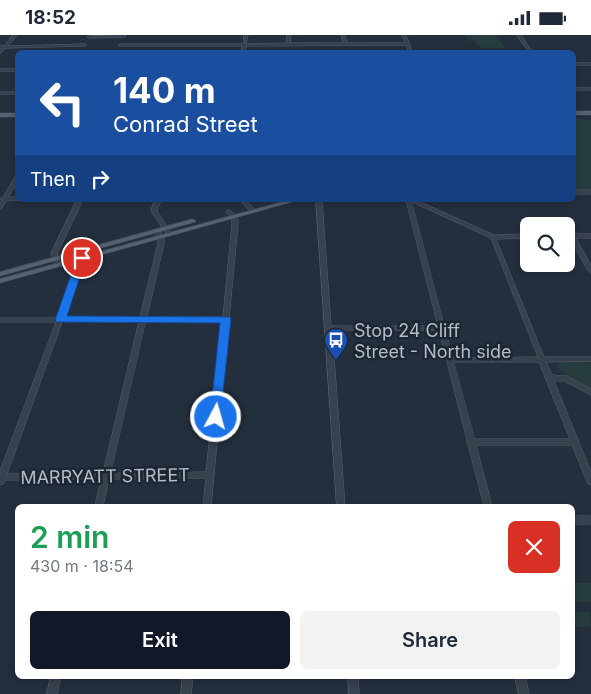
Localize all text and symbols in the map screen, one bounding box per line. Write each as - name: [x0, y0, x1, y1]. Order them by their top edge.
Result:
- text: 18:52: [25, 6, 76, 29]
- text: 140 m: [113, 69, 216, 111]
- icon: left: [30, 70, 95, 135]
- text: Conrad Street: [113, 111, 258, 137]
- icon: right: [86, 165, 114, 193]
- text: Then: [30, 168, 76, 191]
- map controls: [520, 217, 575, 272]
- button: search: [520, 217, 575, 272]
- pin: [61, 237, 103, 279]
- icon: arrive: [68, 244, 96, 272]
- place label: Stop 24 Cliff Street - North side: [354, 320, 512, 362]
- bus stop icon: Stop 24 Cliff Street - North side: [323, 327, 349, 361]
- position arrow: [189, 390, 241, 442]
- street label: MARRYATT STREET: [20, 464, 190, 488]
- text: 2 min: [30, 519, 109, 555]
- button: close: [508, 521, 560, 573]
- text: 430 m · 18:54: [30, 556, 134, 576]
- button: Exit: [30, 611, 290, 669]
- button: Share: [300, 611, 560, 669]

